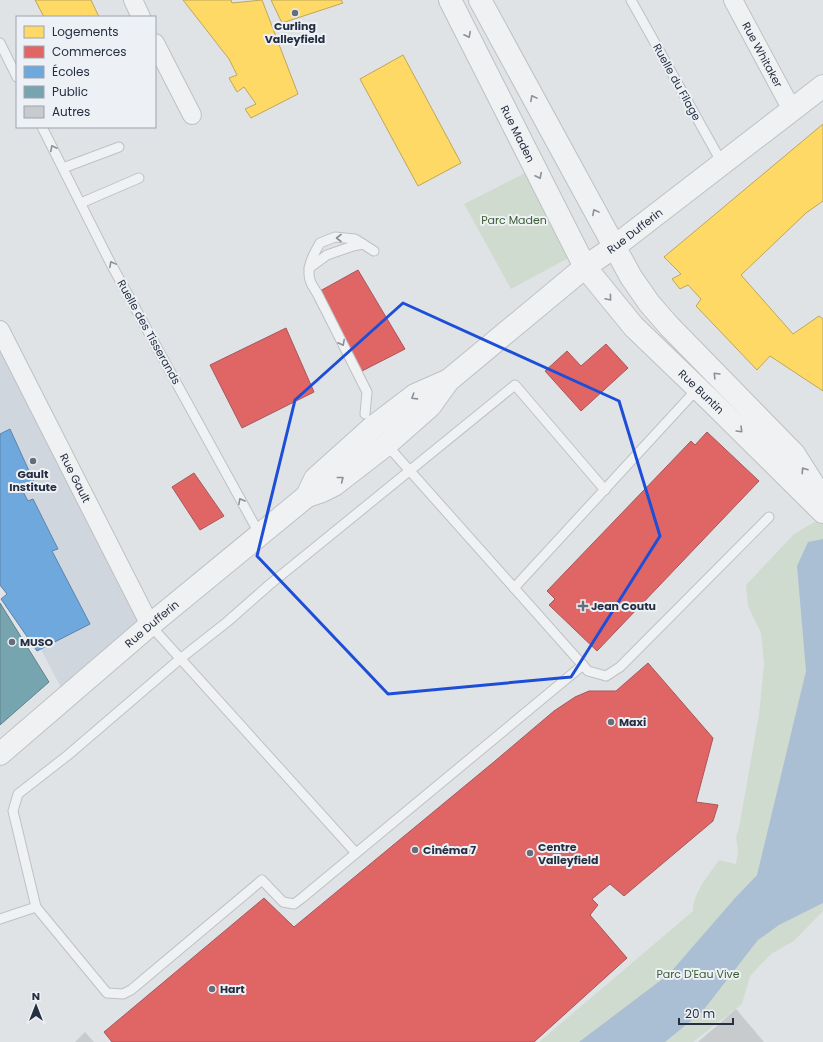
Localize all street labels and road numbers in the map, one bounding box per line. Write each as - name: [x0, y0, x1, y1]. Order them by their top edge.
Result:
- street label: Rue Whitaker: [738, 19, 786, 90]
- street label: Ruelle du Filage: [649, 41, 705, 124]
- street label: Rue Maden: [497, 103, 539, 165]
- street label: Rue Dufferin: [604, 204, 666, 257]
- street label: Ruelle des Tisserands: [114, 277, 185, 387]
- street label: Rue Buntin: [675, 366, 728, 418]
- street label: Rue Gault: [56, 451, 94, 505]
- street label: Rue Dufferin: [121, 596, 182, 651]

